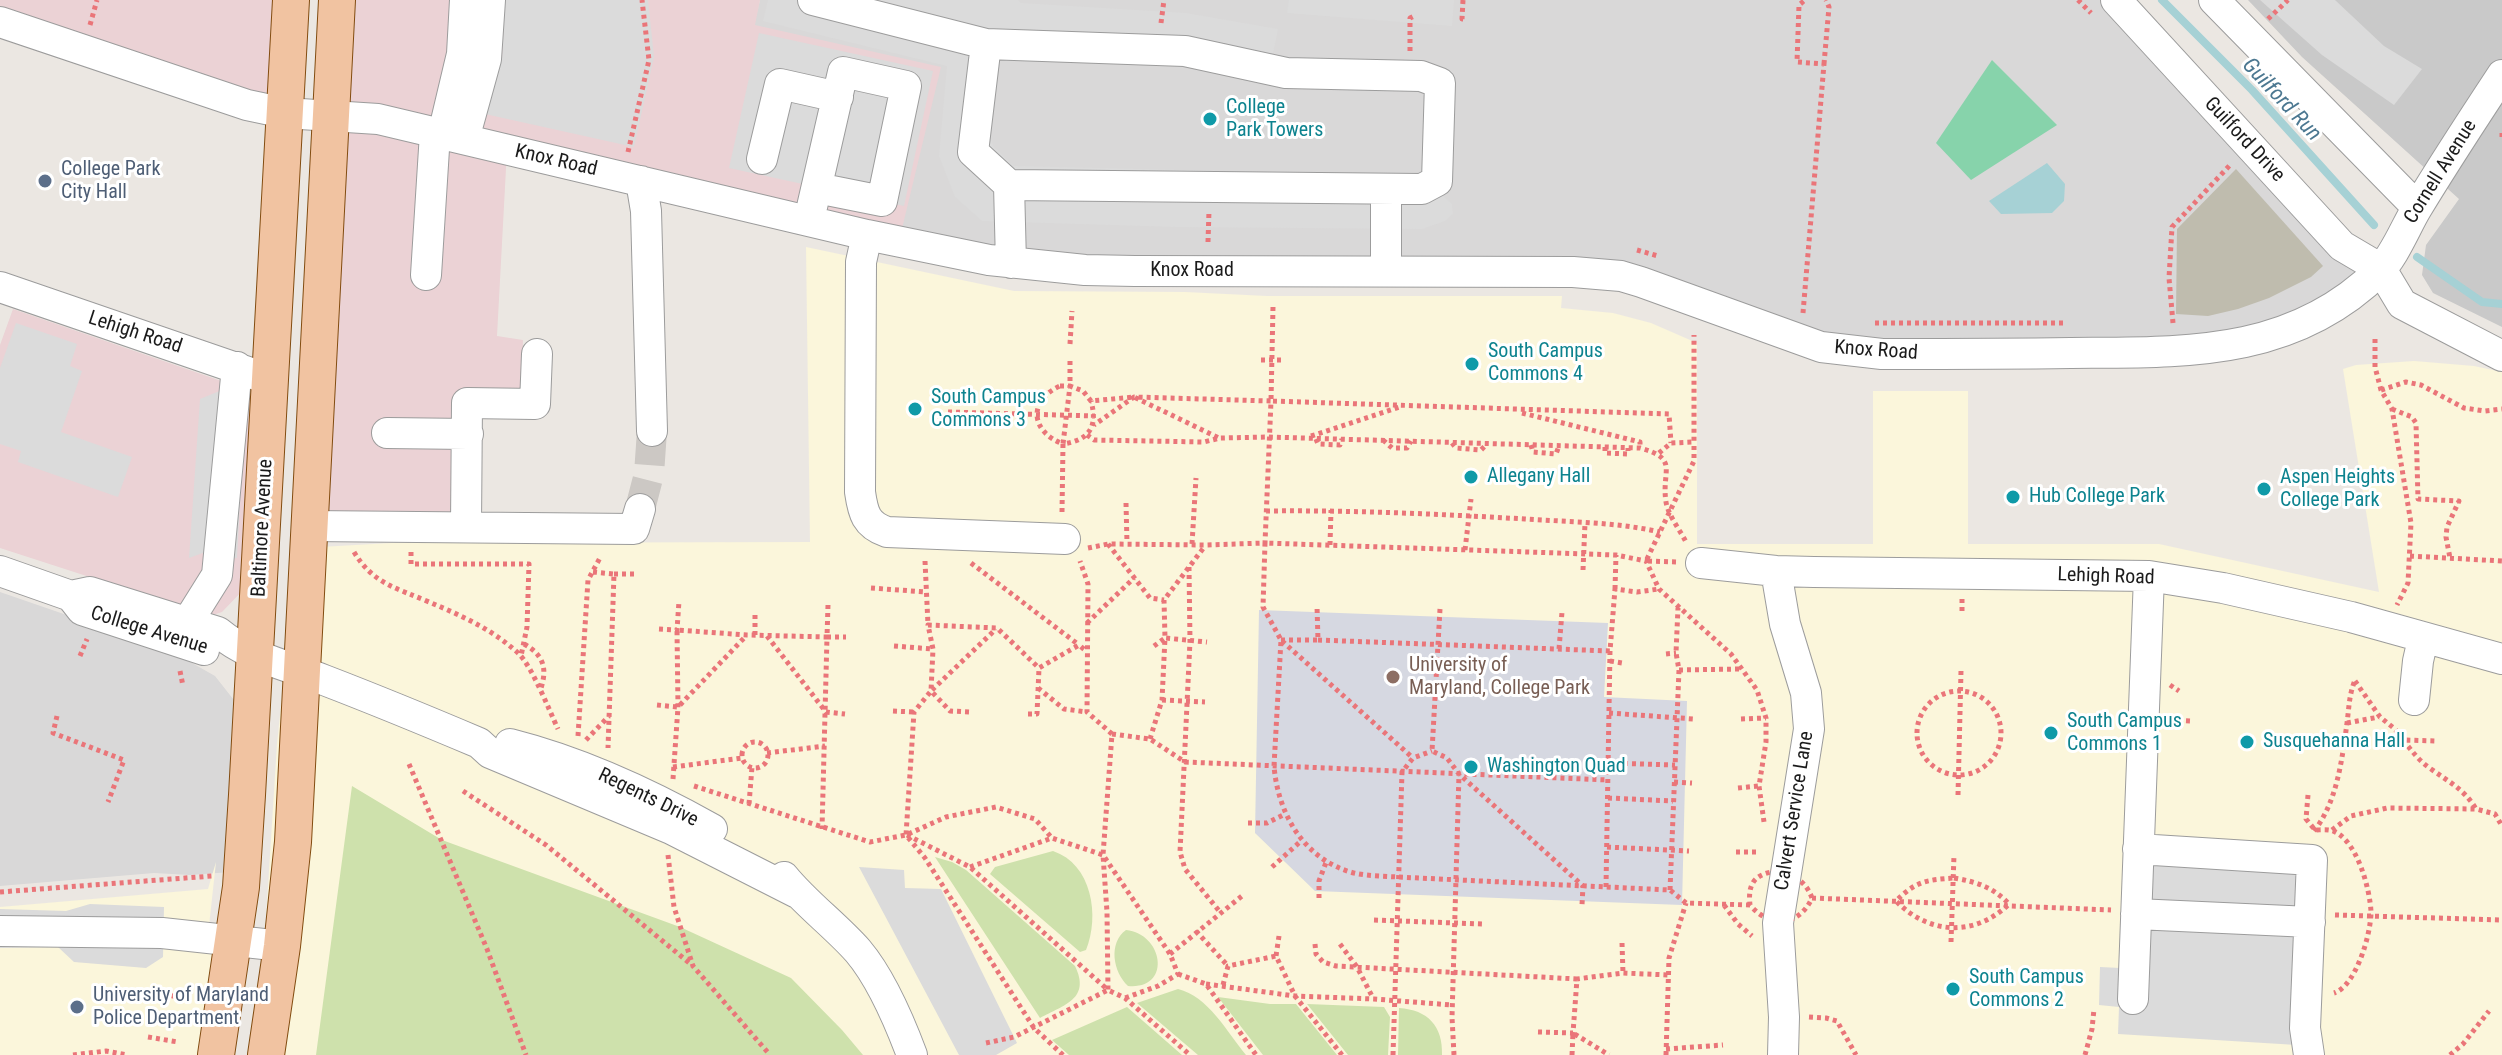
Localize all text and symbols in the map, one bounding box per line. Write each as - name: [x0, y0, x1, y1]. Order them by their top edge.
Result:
- water label: Guilford Run: [2236, 53, 2326, 147]
- street label: Guilford Drive: [2199, 93, 2289, 187]
- place label: College Park Towers: [1226, 96, 1323, 143]
- marker: College Park Towers: [1201, 110, 1219, 128]
- street label: Cornell Avenue: [2400, 116, 2482, 228]
- street label: Knox Road: [513, 140, 599, 182]
- place label: College Park City Hall: [61, 158, 160, 205]
- marker: College Park City Hall: [36, 172, 54, 190]
- street label: Knox Road: [1150, 259, 1234, 283]
- street label: Lehigh Road: [85, 307, 185, 359]
- street label: Knox Road: [1833, 336, 1919, 366]
- place label: South Campus Commons 4: [1488, 340, 1603, 387]
- marker: South Campus Commons 4: [1463, 355, 1481, 373]
- place label: South Campus Commons 3: [931, 386, 1046, 433]
- marker: South Campus Commons 3: [906, 400, 924, 418]
- street label: Baltimore Avenue: [247, 458, 279, 598]
- place label: Allegany Hall: [1487, 465, 1590, 489]
- place label: Aspen Heights College Park: [2280, 466, 2395, 513]
- marker: Allegany Hall: [1462, 468, 1480, 486]
- marker: Aspen Heights College Park: [2255, 480, 2273, 498]
- place label: Hub College Park: [2029, 485, 2165, 509]
- marker: Hub College Park: [2004, 488, 2022, 506]
- street label: Lehigh Road: [2057, 563, 2155, 591]
- street label: College Avenue: [87, 602, 211, 660]
- place label: University of Maryland, College Park: [1409, 654, 1590, 701]
- marker: University of Maryland, College Park: [1384, 668, 1402, 686]
- place label: South Campus Commons 1: [2067, 710, 2182, 757]
- marker: South Campus Commons 1: [2042, 724, 2060, 742]
- street label: Calvert Service Lane: [1771, 730, 1819, 892]
- place label: Susquehanna Hall: [2263, 730, 2405, 754]
- marker: Susquehanna Hall: [2238, 733, 2256, 751]
- place label: Washington Quad: [1487, 755, 1626, 779]
- marker: Washington Quad: [1462, 758, 1480, 776]
- street label: Regents Drive: [594, 763, 702, 833]
- place label: South Campus Commons 2: [1969, 966, 2084, 1013]
- marker: South Campus Commons 2: [1944, 980, 1962, 998]
- place label: University of Maryland Police Department: [93, 984, 269, 1031]
- marker: University of Maryland Police Department: [68, 998, 86, 1016]

